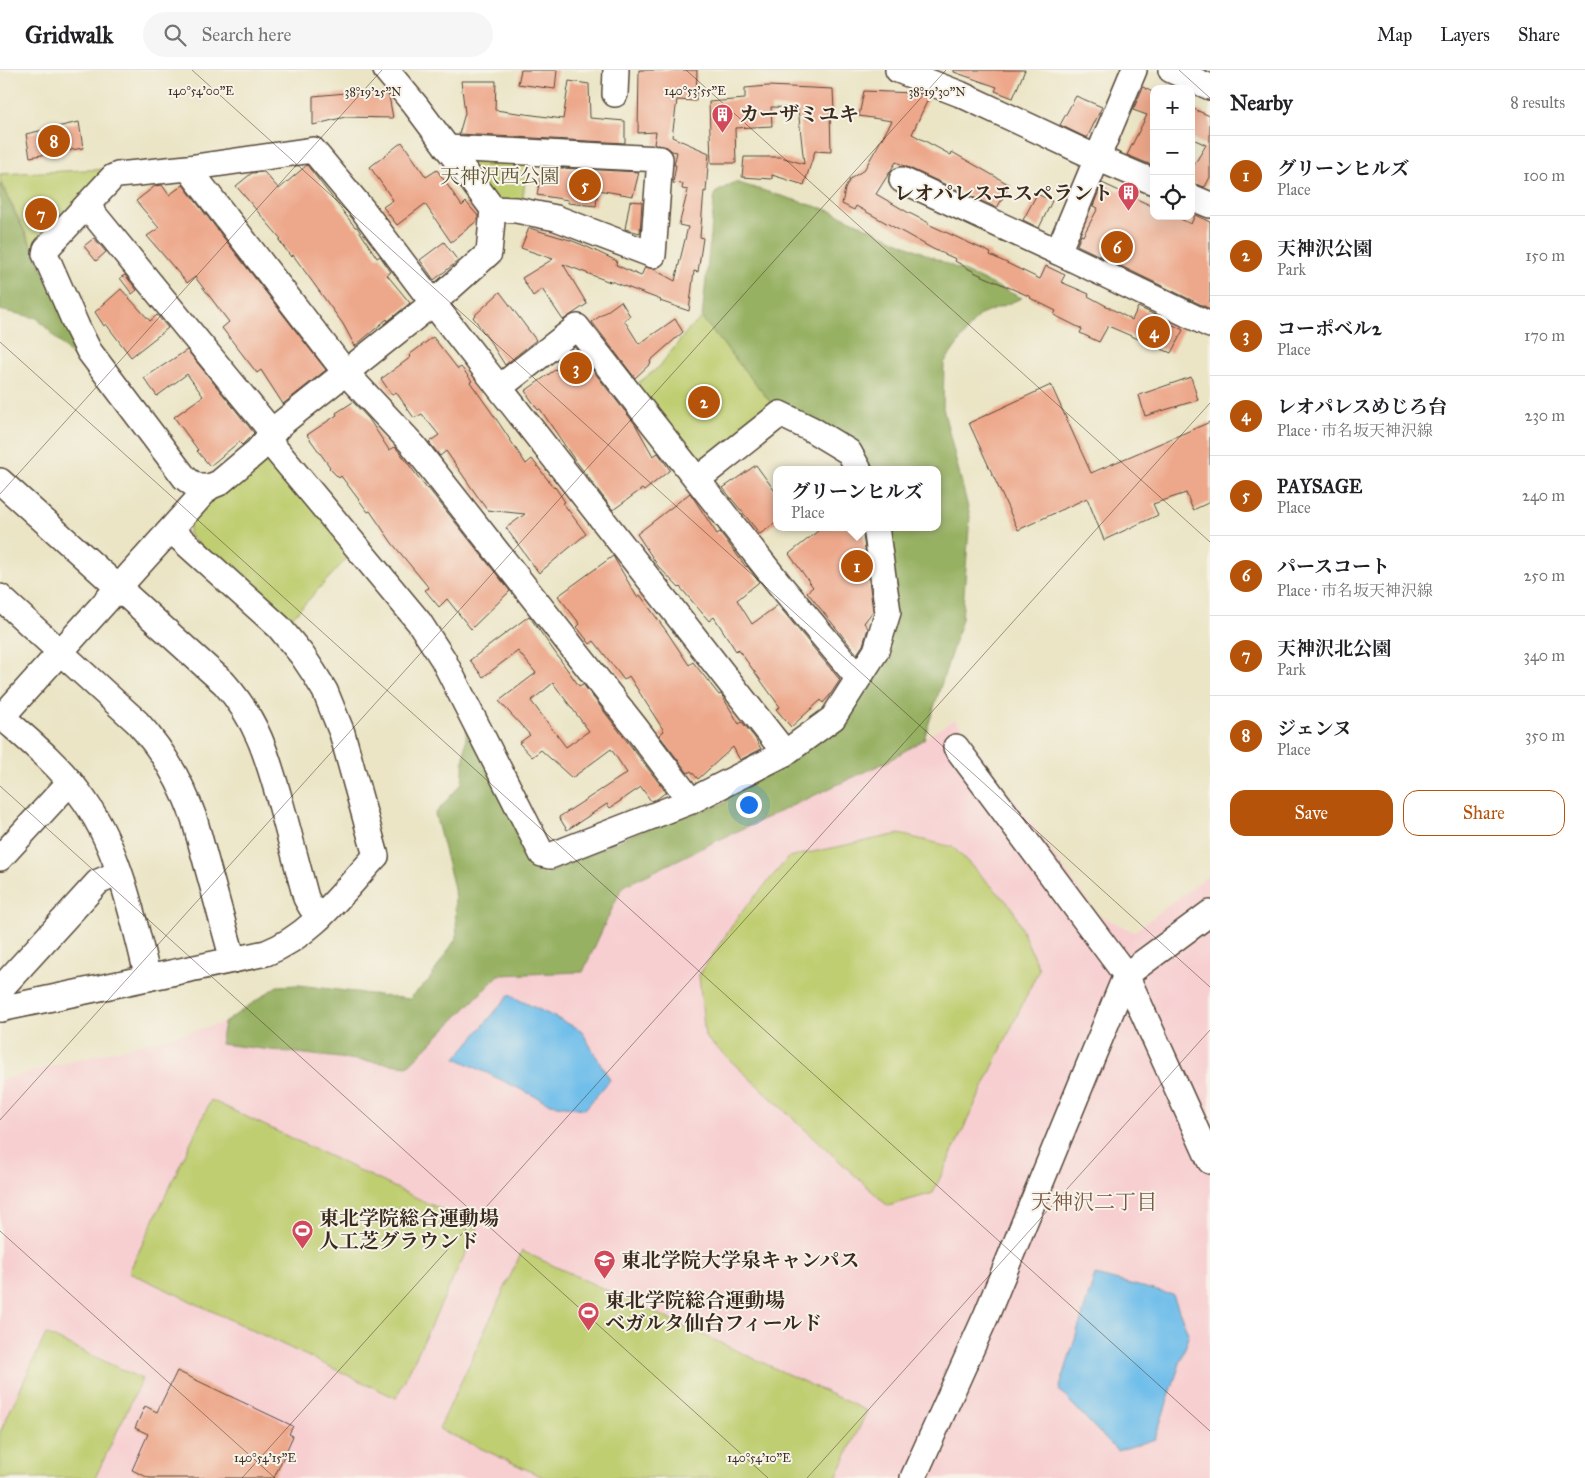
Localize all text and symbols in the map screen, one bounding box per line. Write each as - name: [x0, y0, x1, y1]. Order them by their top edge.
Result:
- search box: [143, 12, 493, 57]
- text: Gridwalk: [25, 20, 113, 50]
- icon: search: [161, 21, 189, 49]
- text: Search here: [201, 23, 291, 46]
- text: Map: [1377, 24, 1412, 46]
- text: Layers: [1440, 24, 1490, 46]
- text: Share: [1518, 24, 1560, 46]
- text: 140°54'00"E: [168, 84, 234, 98]
- text: 140°53'55"E: [664, 84, 726, 98]
- text: 38°19'25"N: [345, 85, 401, 99]
- text: 38°19'30"N: [908, 85, 966, 99]
- map controls: [1150, 85, 1195, 220]
- button: +: [1150, 85, 1195, 130]
- text: Nearby: [1230, 90, 1293, 116]
- text: 8 results: [1510, 93, 1565, 112]
- building icon: カーザミユキ: [711, 102, 735, 133]
- place label: カーザミユキ: [739, 102, 859, 126]
- pin: 8: [38, 122, 70, 160]
- button: −: [1150, 130, 1195, 175]
- text: グリーンヒルズ: [1277, 157, 1409, 180]
- park label: 天神沢西公園: [440, 164, 560, 188]
- pin: 5: [569, 166, 601, 204]
- text: 1: [1243, 166, 1249, 185]
- text: 100 m: [1523, 166, 1565, 185]
- button: locate: [1150, 175, 1195, 220]
- text: Place: [1277, 180, 1311, 199]
- place label: レオパレスエスペラント: [894, 181, 1113, 205]
- building icon: レオパレスエスペラント: [1117, 181, 1141, 212]
- pin: 7: [25, 195, 57, 233]
- pin: 6: [1101, 228, 1133, 266]
- text: 天神沢公園: [1277, 237, 1372, 260]
- text: 2: [1242, 246, 1250, 265]
- text: 150 m: [1525, 246, 1565, 265]
- text: Park: [1277, 260, 1306, 279]
- pin: 4: [1138, 313, 1170, 351]
- text: コーポベル2: [1277, 317, 1381, 340]
- text: 3: [1243, 326, 1249, 345]
- text: 170 m: [1524, 326, 1565, 345]
- text: Place: [1277, 340, 1311, 359]
- pin: 3: [560, 349, 592, 387]
- pin: 2: [688, 383, 720, 421]
- text: レオパレスめじろ台: [1277, 395, 1447, 418]
- text: 4: [1242, 406, 1250, 425]
- text: 230 m: [1525, 406, 1565, 425]
- text: Place · 市名坂天神沢線: [1277, 421, 1433, 440]
- popup: [773, 466, 941, 531]
- text: PAYSAGE: [1277, 475, 1362, 498]
- text: グリーンヒルズ: [791, 480, 923, 503]
- text: 5: [1242, 486, 1250, 505]
- text: 240 m: [1522, 486, 1565, 505]
- text: Place: [1277, 498, 1311, 517]
- text: Place: [791, 503, 825, 522]
- pin: 1: [841, 547, 873, 585]
- text: パースコート: [1277, 555, 1390, 578]
- text: 6: [1242, 566, 1250, 585]
- text: 250 m: [1524, 566, 1565, 585]
- text: Place · 市名坂天神沢線: [1277, 581, 1433, 600]
- text: 天神沢北公園: [1277, 637, 1391, 660]
- text: 7: [1242, 646, 1250, 665]
- text: 340 m: [1523, 646, 1565, 665]
- text: Park: [1277, 660, 1306, 679]
- text: ジェンヌ: [1277, 717, 1352, 740]
- text: 8: [1242, 726, 1250, 745]
- text: 350 m: [1525, 726, 1565, 745]
- text: Place: [1277, 740, 1311, 759]
- button: Save: [1230, 790, 1393, 836]
- button: Share: [1403, 790, 1565, 836]
- your location: [736, 792, 762, 818]
- district label: 天神沢二丁目: [1031, 1189, 1157, 1215]
- place label: 東北学院総合運動場 人工芝グラウンド: [319, 1206, 499, 1253]
- sports icon: 東北学院総合運動場 人工芝グラウンド: [291, 1218, 315, 1249]
- school or university icon: 東北学院大学泉キャンパス: [593, 1248, 617, 1279]
- place label: 東北学院大学泉キャンパス: [621, 1248, 860, 1272]
- place label: 東北学院総合運動場 ベガルタ仙台フィールド: [605, 1288, 822, 1335]
- sports icon: 東北学院総合運動場 ベガルタ仙台フィールド: [577, 1300, 601, 1331]
- text: 140°54'15"E: [234, 1451, 296, 1465]
- text: 140°54'10"E: [727, 1451, 791, 1465]

